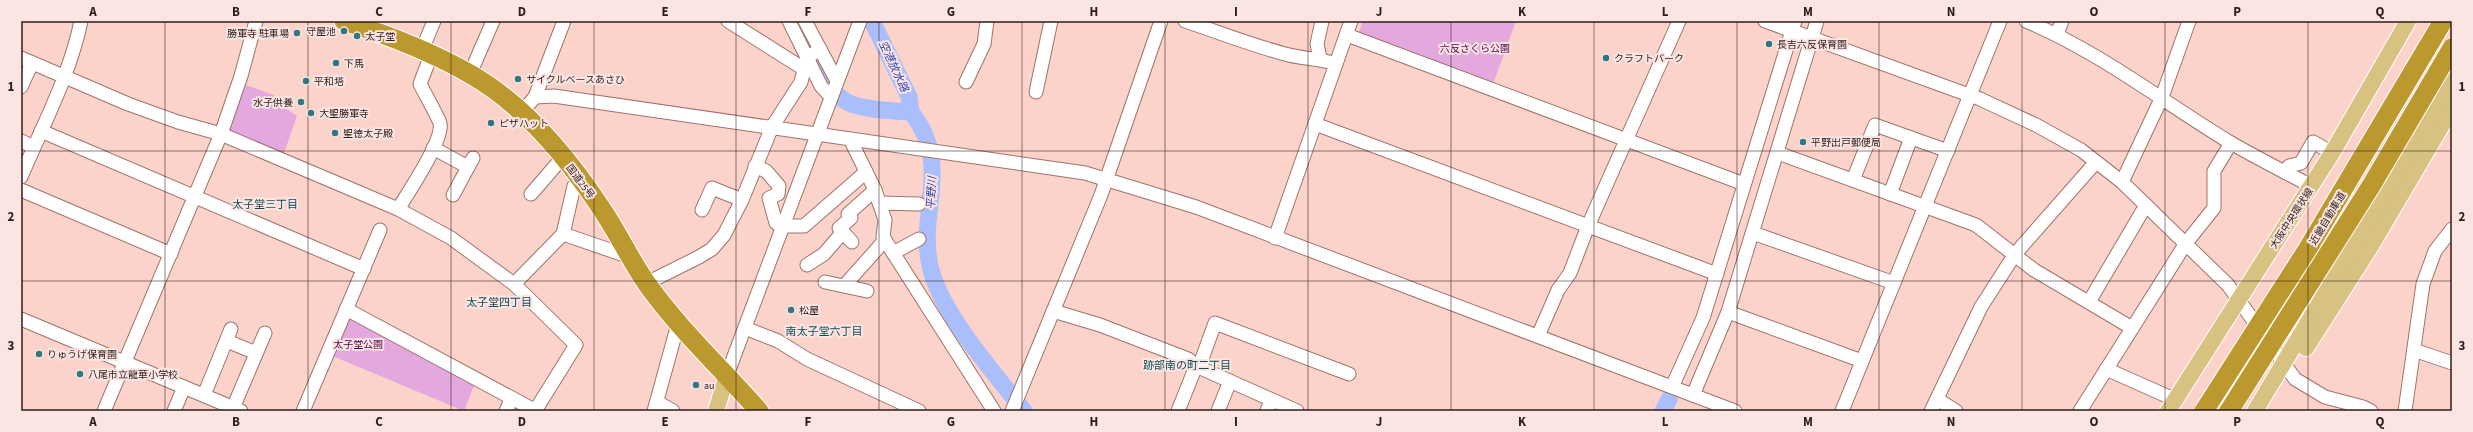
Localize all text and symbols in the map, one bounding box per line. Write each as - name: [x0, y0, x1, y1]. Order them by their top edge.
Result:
- text: A: [88, 3, 97, 21]
- text: B: [232, 3, 240, 21]
- text: C: [375, 3, 383, 21]
- text: D: [518, 3, 526, 21]
- text: E: [661, 3, 669, 21]
- text: F: [805, 3, 812, 21]
- text: G: [947, 3, 955, 21]
- text: H: [1090, 3, 1098, 21]
- text: I: [1234, 3, 1238, 21]
- text: J: [1376, 3, 1382, 21]
- text: K: [1518, 3, 1527, 21]
- text: L: [1662, 3, 1669, 21]
- text: M: [1803, 3, 1813, 21]
- text: N: [1947, 3, 1955, 21]
- text: O: [2090, 3, 2099, 21]
- text: P: [2233, 3, 2241, 21]
- text: Q: [2376, 3, 2385, 21]
- place label: 守屋池: [306, 25, 336, 39]
- marker: 守屋池: [339, 26, 349, 36]
- place label: 勝軍寺 駐車場: [227, 27, 289, 41]
- marker: 勝軍寺 駐車場: [292, 28, 302, 38]
- place label: 太子堂: [365, 30, 395, 44]
- marker: 太子堂: [352, 31, 362, 41]
- water label: 空港放水路: [875, 38, 912, 95]
- place label: 長吉六反保育園: [1777, 38, 1847, 52]
- marker: 長吉六反保育園: [1764, 39, 1774, 49]
- park label: 六反さくら公園: [1440, 42, 1510, 56]
- place label: クラフトパーク: [1614, 52, 1684, 66]
- marker: クラフトパーク: [1601, 53, 1611, 63]
- place label: 下馬: [344, 57, 364, 71]
- marker: 下馬: [331, 58, 341, 68]
- place label: サイクルベースあさひ: [526, 73, 625, 87]
- marker: サイクルベースあさひ: [513, 74, 523, 84]
- place label: 平和塔: [314, 75, 344, 89]
- marker: 平和塔: [301, 76, 311, 86]
- text: 1: [8, 78, 15, 96]
- text: 1: [2459, 78, 2466, 96]
- place label: 水子供養: [253, 96, 293, 110]
- marker: 水子供養: [296, 97, 306, 107]
- place label: 大聖勝軍寺: [319, 107, 369, 121]
- marker: 大聖勝軍寺: [306, 108, 316, 118]
- place label: ピザハット: [499, 117, 549, 131]
- marker: ピザハット: [486, 118, 496, 128]
- place label: 聖徳太子殿: [343, 127, 393, 141]
- marker: 聖徳太子殿: [330, 128, 340, 138]
- place label: 平野出戸郵便局: [1811, 136, 1881, 150]
- marker: 平野出戸郵便局: [1798, 137, 1808, 147]
- street label: 国道25号: [563, 161, 598, 202]
- water label: 平野川: [923, 175, 940, 210]
- street label: 大阪中央環状線: [2267, 185, 2317, 252]
- street label: 近畿自動車道: [2306, 189, 2349, 248]
- district label: 太子堂三丁目: [232, 197, 298, 212]
- text: 2: [8, 208, 15, 226]
- text: 2: [2459, 208, 2466, 226]
- district label: 太子堂四丁目: [466, 295, 532, 310]
- place label: 松屋: [799, 304, 819, 318]
- marker: 松屋: [786, 305, 796, 315]
- district label: 南太子堂六丁目: [786, 324, 863, 339]
- text: 3: [8, 337, 15, 355]
- text: 3: [2459, 337, 2466, 355]
- park label: 太子堂公園: [333, 338, 383, 352]
- place label: りゅうげ保育園: [47, 348, 117, 362]
- marker: りゅうげ保育園: [34, 349, 44, 359]
- district label: 跡部南の町二丁目: [1143, 358, 1231, 373]
- place label: 八尾市立龍華小学校: [88, 368, 178, 382]
- marker: 八尾市立龍華小学校: [75, 369, 85, 379]
- place label: au: [704, 379, 714, 393]
- marker: au: [691, 380, 701, 390]
- text: A: [88, 413, 97, 431]
- text: B: [232, 413, 240, 431]
- text: C: [375, 413, 383, 431]
- text: D: [518, 413, 526, 431]
- text: E: [661, 413, 669, 431]
- text: F: [805, 413, 812, 431]
- text: G: [947, 413, 955, 431]
- text: H: [1090, 413, 1098, 431]
- text: I: [1234, 413, 1238, 431]
- text: J: [1376, 413, 1382, 431]
- text: K: [1518, 413, 1527, 431]
- text: L: [1662, 413, 1669, 431]
- text: M: [1803, 413, 1813, 431]
- text: N: [1947, 413, 1955, 431]
- text: O: [2090, 413, 2099, 431]
- text: P: [2233, 413, 2241, 431]
- text: Q: [2376, 413, 2385, 431]

